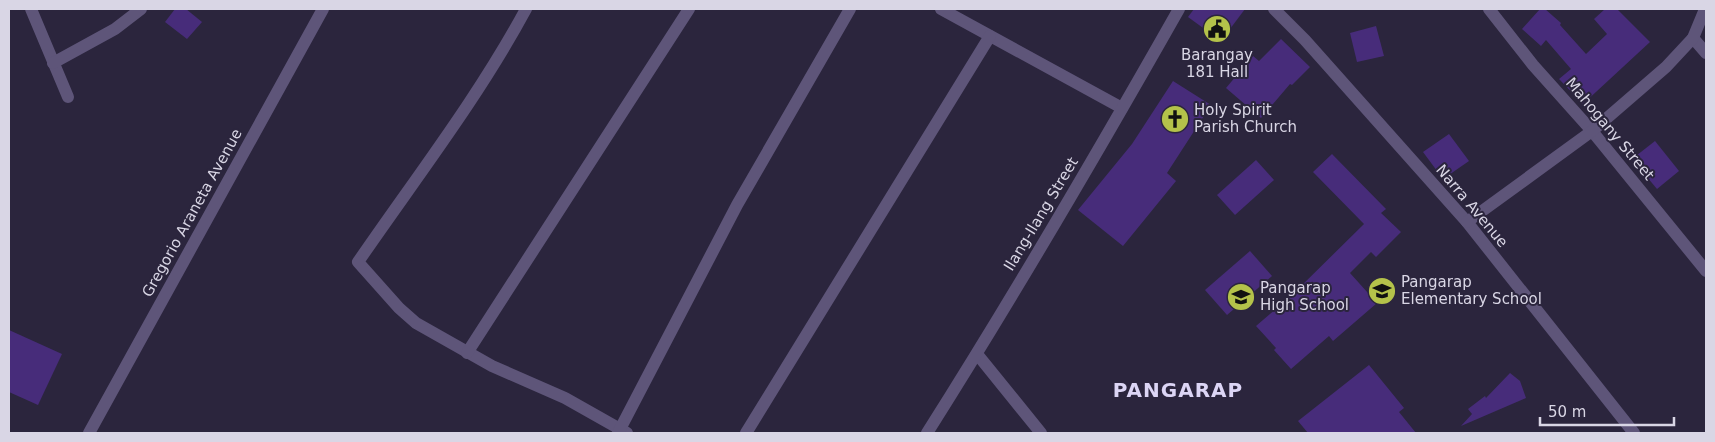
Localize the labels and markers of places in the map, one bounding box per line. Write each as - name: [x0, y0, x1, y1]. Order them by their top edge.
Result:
- public building icon: Barangay 181 Hall: [1202, 14, 1232, 44]
- place label: Barangay 181 Hall: [1181, 46, 1253, 81]
- place label: Holy Spirit Parish Church: [1194, 101, 1297, 136]
- church icon: Holy Spirit Parish Church: [1160, 104, 1190, 134]
- place label: Pangarap Elementary School: [1401, 273, 1542, 308]
- school or university icon: Pangarap Elementary School: [1367, 276, 1397, 306]
- place label: Pangarap High School: [1260, 279, 1349, 314]
- school or university icon: Pangarap High School: [1226, 282, 1256, 312]

